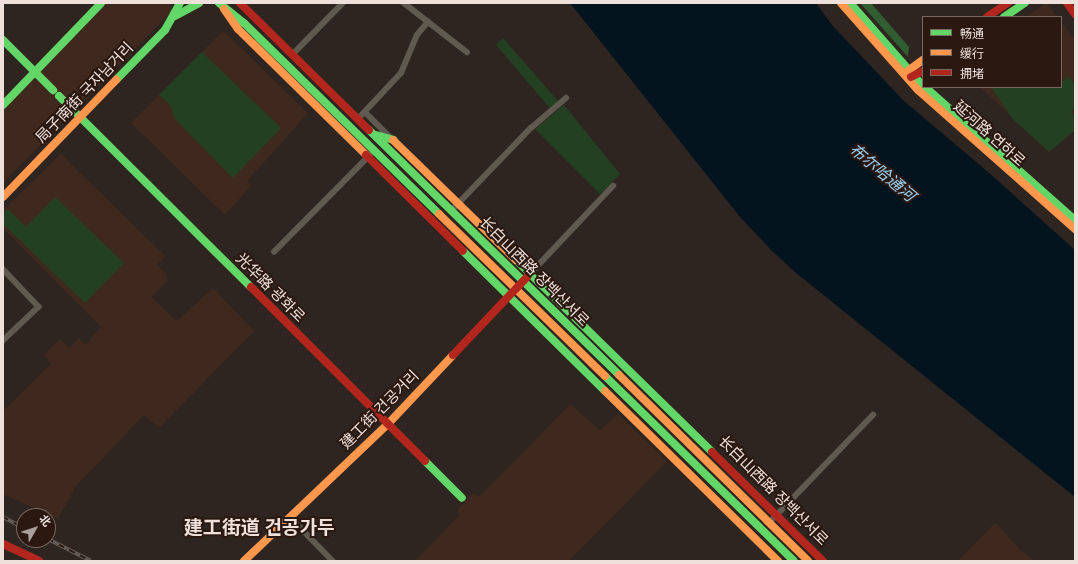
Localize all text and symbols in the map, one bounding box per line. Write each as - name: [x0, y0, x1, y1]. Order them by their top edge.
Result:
- legend: [922, 16, 1062, 88]
- text: 畅通: [960, 27, 984, 41]
- street label: 局子南街 국자남거리: [32, 39, 138, 147]
- text: 缓行: [960, 47, 984, 61]
- text: 拥堵: [960, 67, 984, 81]
- street label: 延河路 연하로: [950, 97, 1028, 171]
- water label: 布尔哈通河: [845, 140, 919, 206]
- street label: 长白山西路 장백산서로: [475, 213, 593, 331]
- street label: 光华路 광화로: [232, 250, 308, 326]
- street label: 建工街 건공거리: [337, 367, 423, 453]
- street label: 长白山西路 장백산서로: [714, 432, 832, 550]
- north arrow: [16, 508, 56, 548]
- text: 北: [36, 512, 53, 529]
- district label: 建工街道 건공가두: [184, 518, 334, 540]

